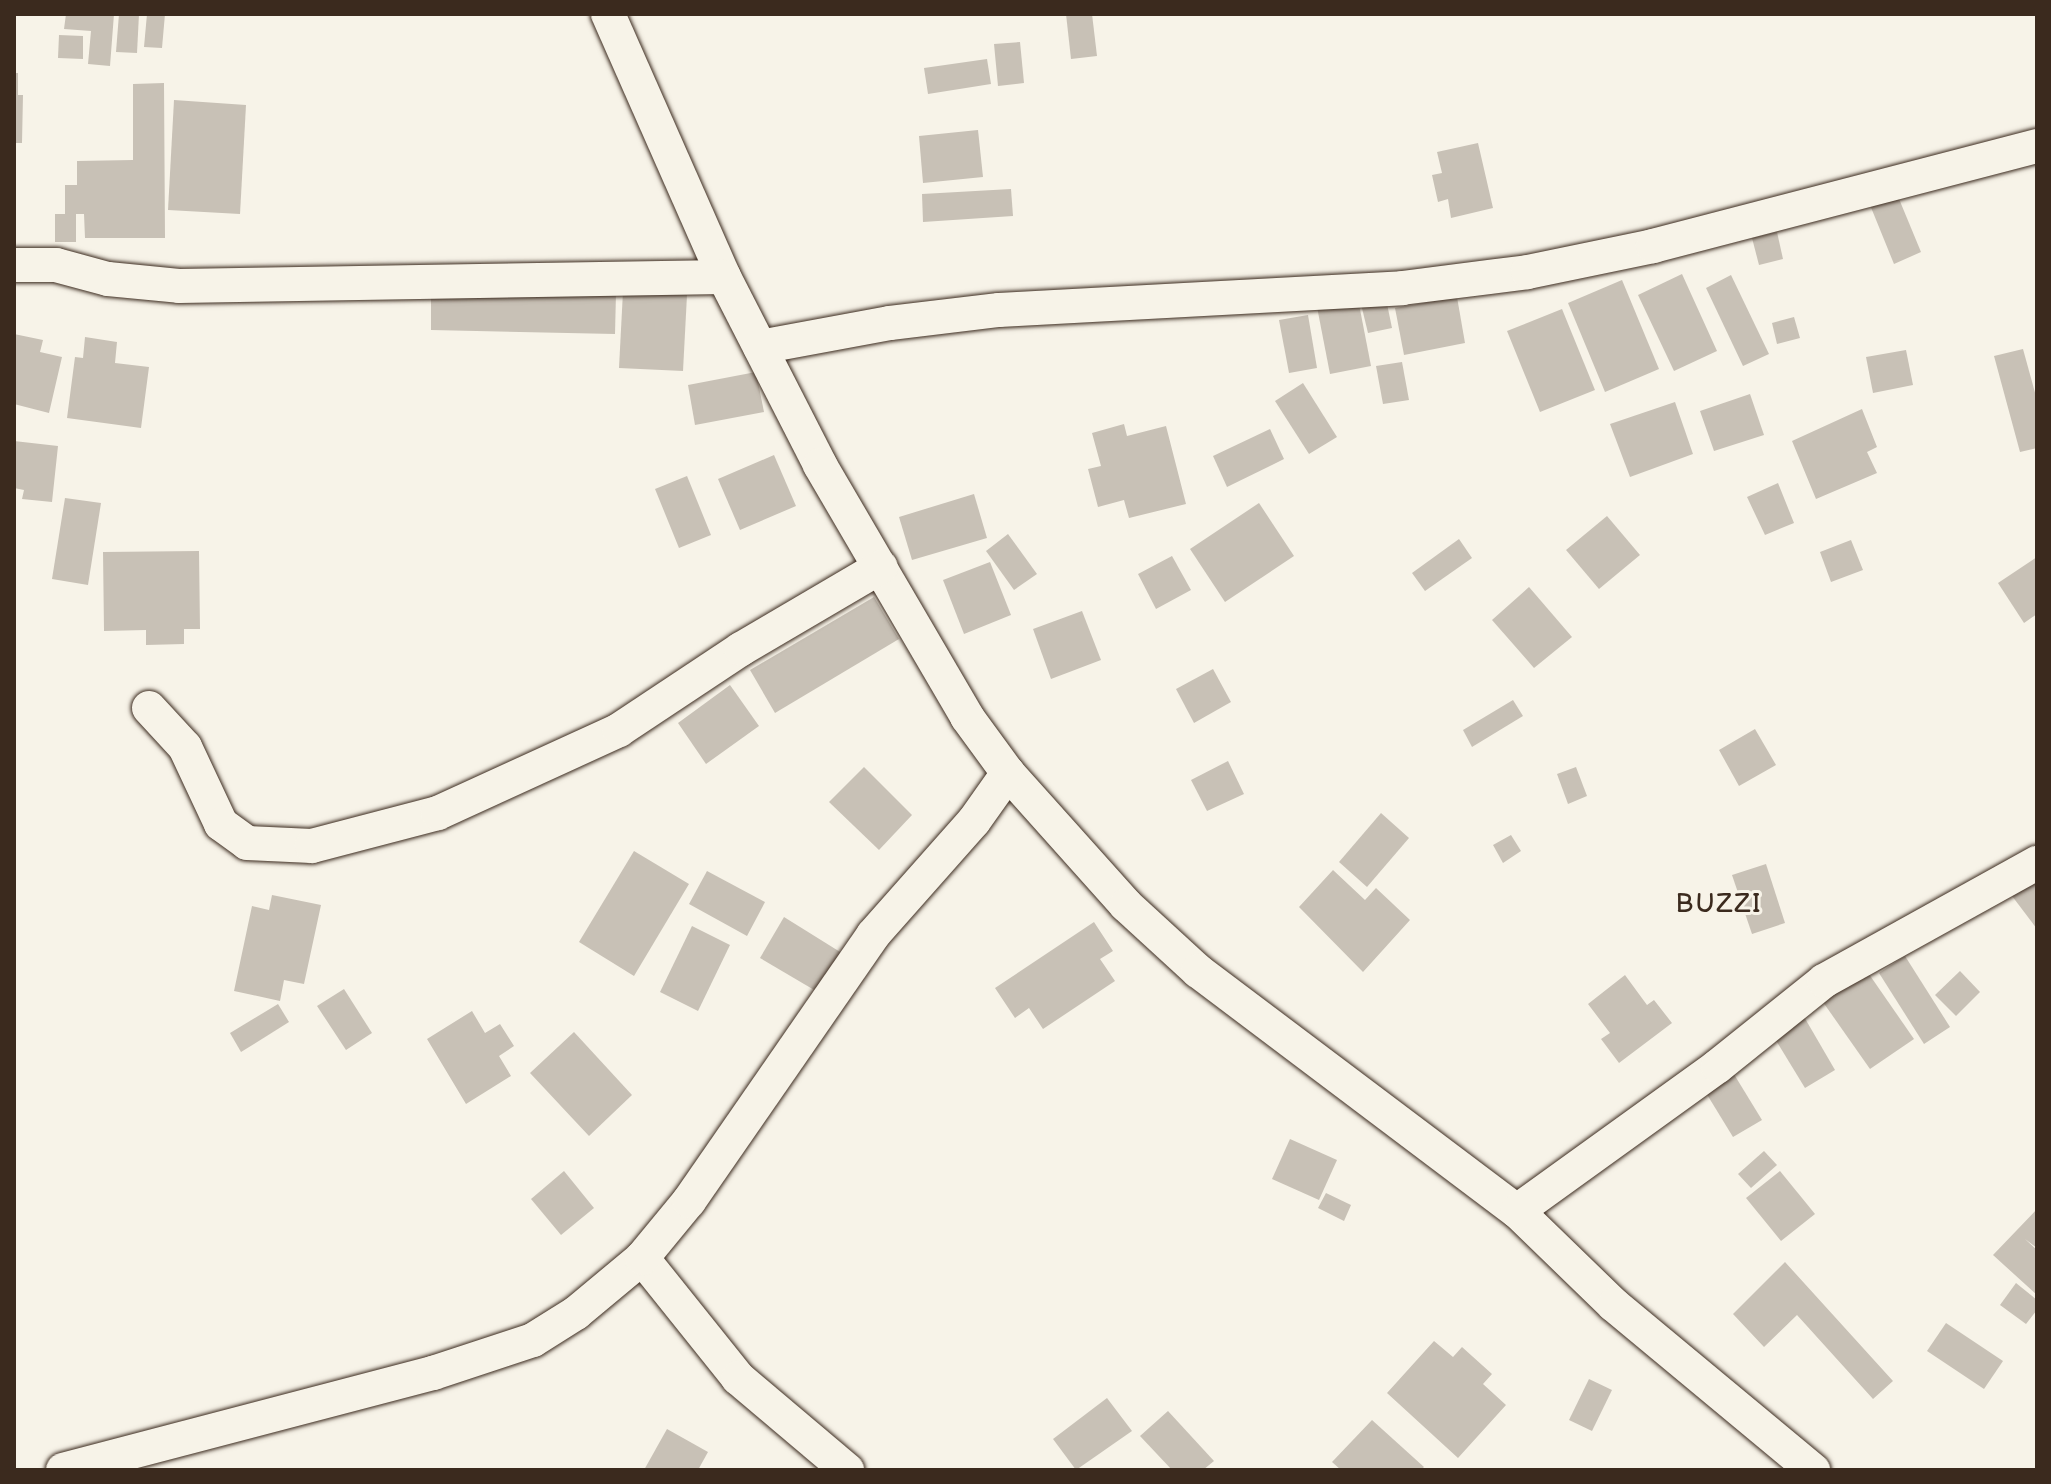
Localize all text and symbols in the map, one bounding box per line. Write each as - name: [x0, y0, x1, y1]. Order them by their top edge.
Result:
- district label: BUZZI: [1676, 889, 1762, 921]

